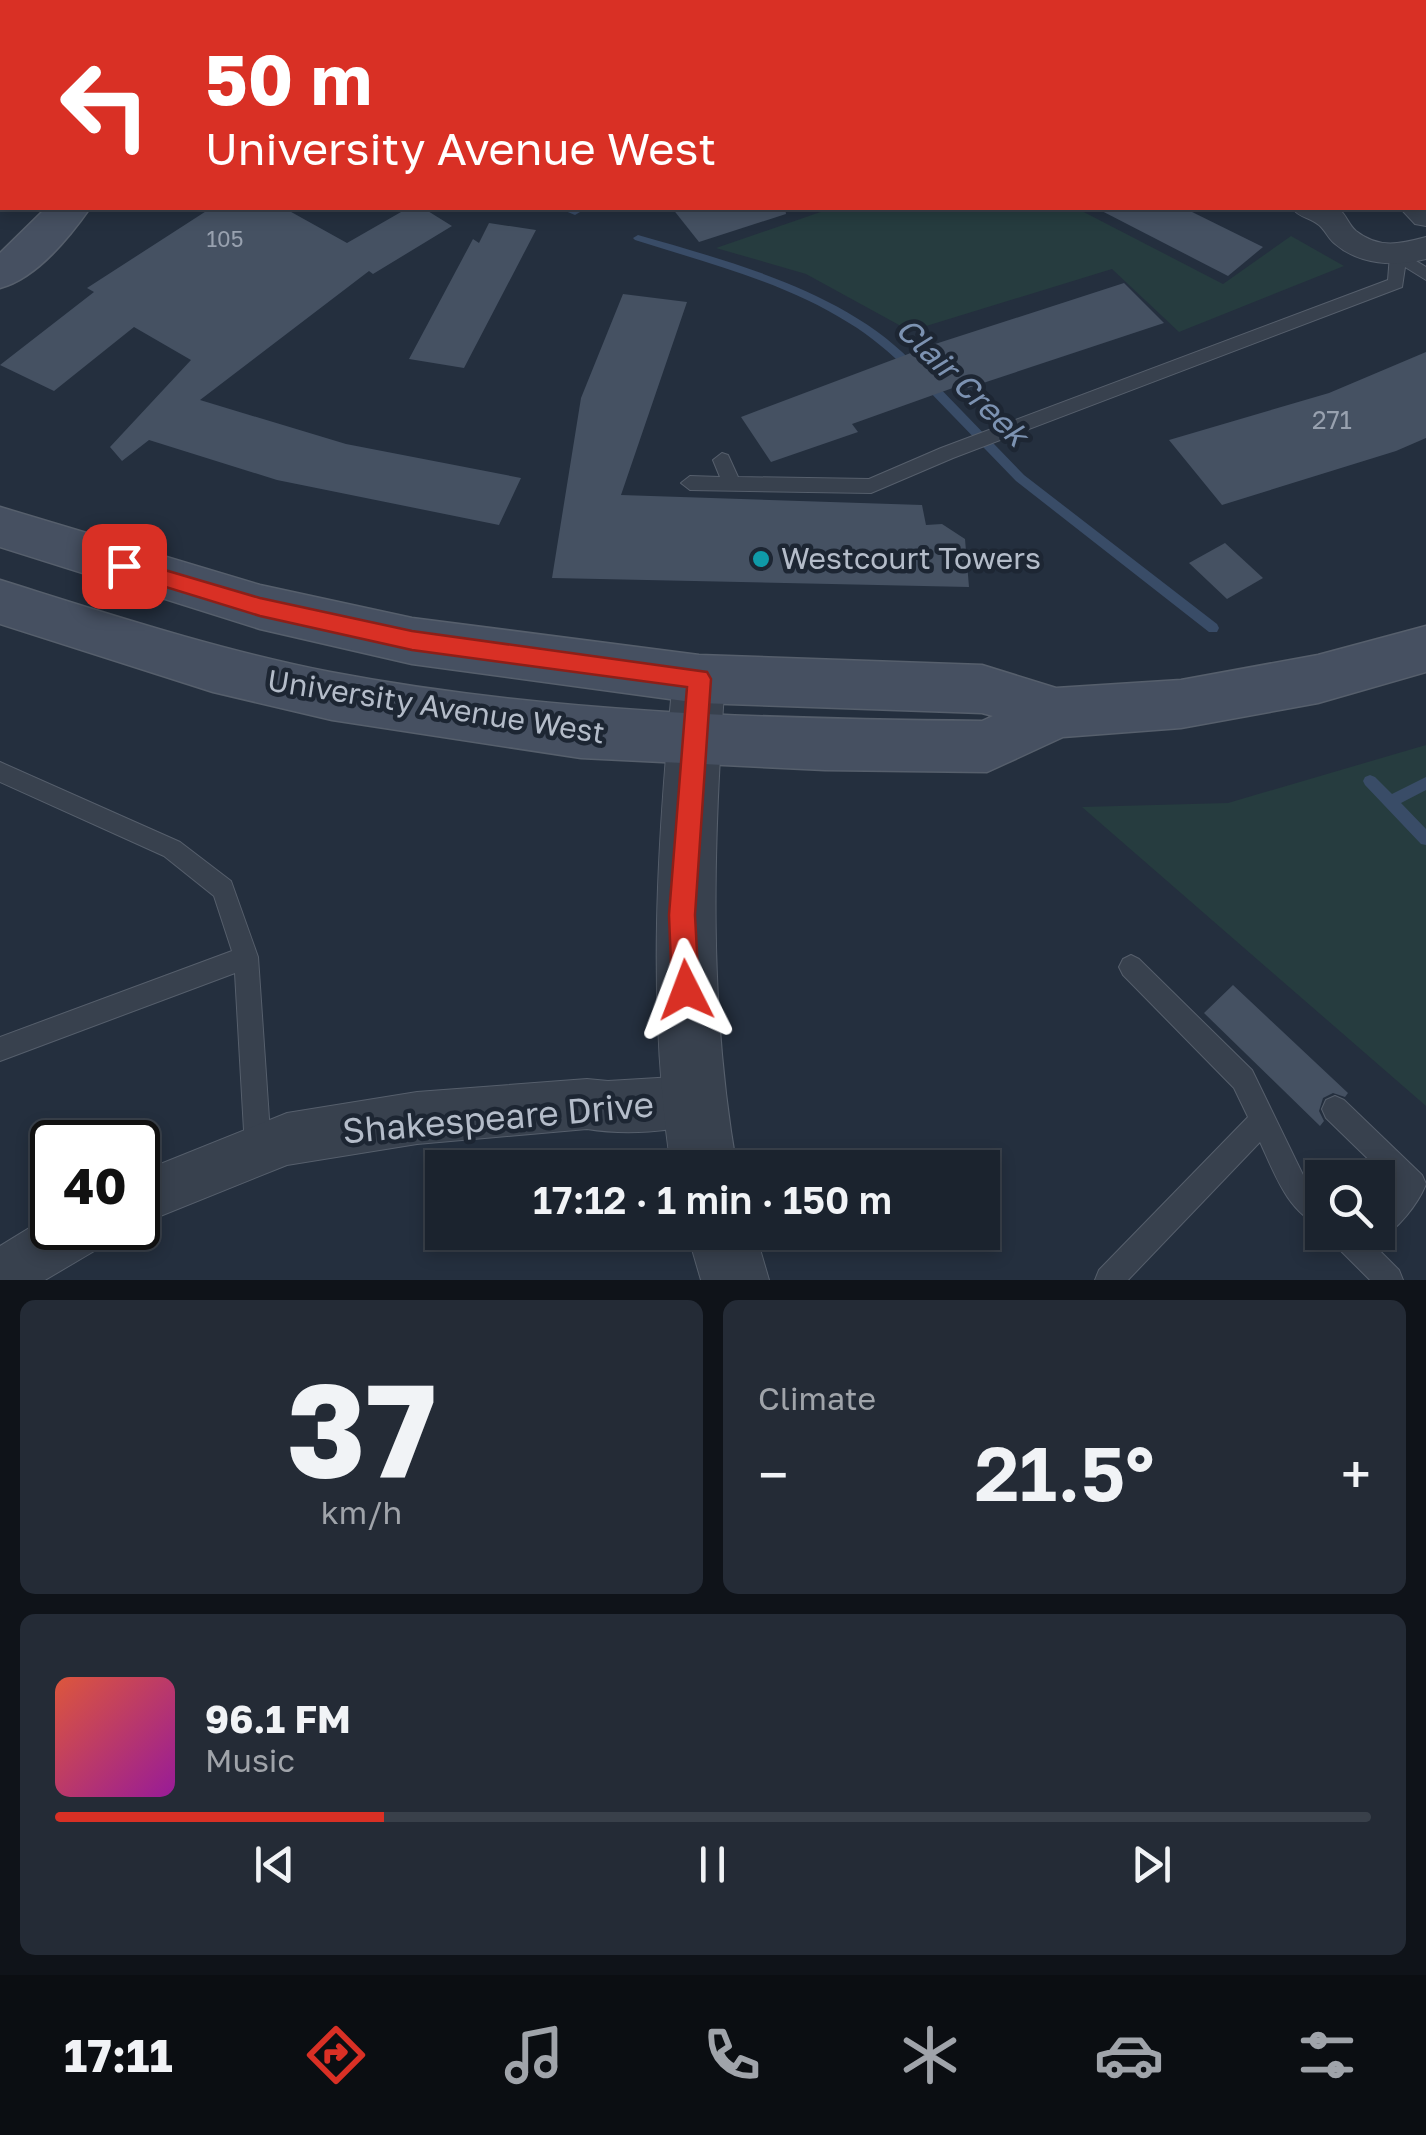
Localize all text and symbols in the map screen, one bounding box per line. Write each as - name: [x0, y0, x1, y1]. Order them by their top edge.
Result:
- text: 50 m: [205, 36, 372, 120]
- icon: left: [40, 40, 170, 170]
- text: University Avenue West: [205, 121, 716, 175]
- house number: 105: [206, 225, 244, 252]
- water label: Clair Creek: [889, 309, 1039, 455]
- house number: 271: [1312, 404, 1352, 435]
- pin: [82, 524, 167, 609]
- icon: arrive: [97, 539, 152, 594]
- place label: Westcourt Towers: [781, 540, 1041, 576]
- marker: Westcourt Towers: [750, 548, 772, 570]
- street label: University Avenue West: [265, 662, 607, 750]
- position arrow: [634, 938, 738, 1042]
- street label: Shakespeare Drive: [341, 1082, 655, 1152]
- speed limit sign: 40: [30, 1120, 160, 1250]
- map controls: [1305, 1160, 1395, 1250]
- button: search: [1305, 1160, 1395, 1250]
- text: 17:12 · 1 min · 150 m: [533, 1177, 892, 1222]
- text: 37: [286, 1350, 437, 1506]
- text: Climate: [758, 1379, 876, 1417]
- text: 21.5°: [974, 1427, 1155, 1518]
- text: −: [758, 1441, 788, 1507]
- text: +: [1341, 1441, 1371, 1507]
- text: km/h: [321, 1493, 402, 1531]
- text: 96.1 FM: [205, 1696, 351, 1741]
- text: Music: [205, 1741, 295, 1779]
- icon: previous: [247, 1837, 302, 1892]
- icon: pause: [685, 1837, 740, 1892]
- icon: next: [1124, 1837, 1179, 1892]
- icon: directions: [301, 2020, 371, 2090]
- icon: music: [499, 2020, 569, 2090]
- icon: phone: [697, 2020, 767, 2090]
- icon: climate: [895, 2020, 965, 2090]
- icon: car: [1094, 2020, 1164, 2090]
- icon: filters: [1292, 2020, 1362, 2090]
- text: 17:11: [64, 2028, 173, 2082]

